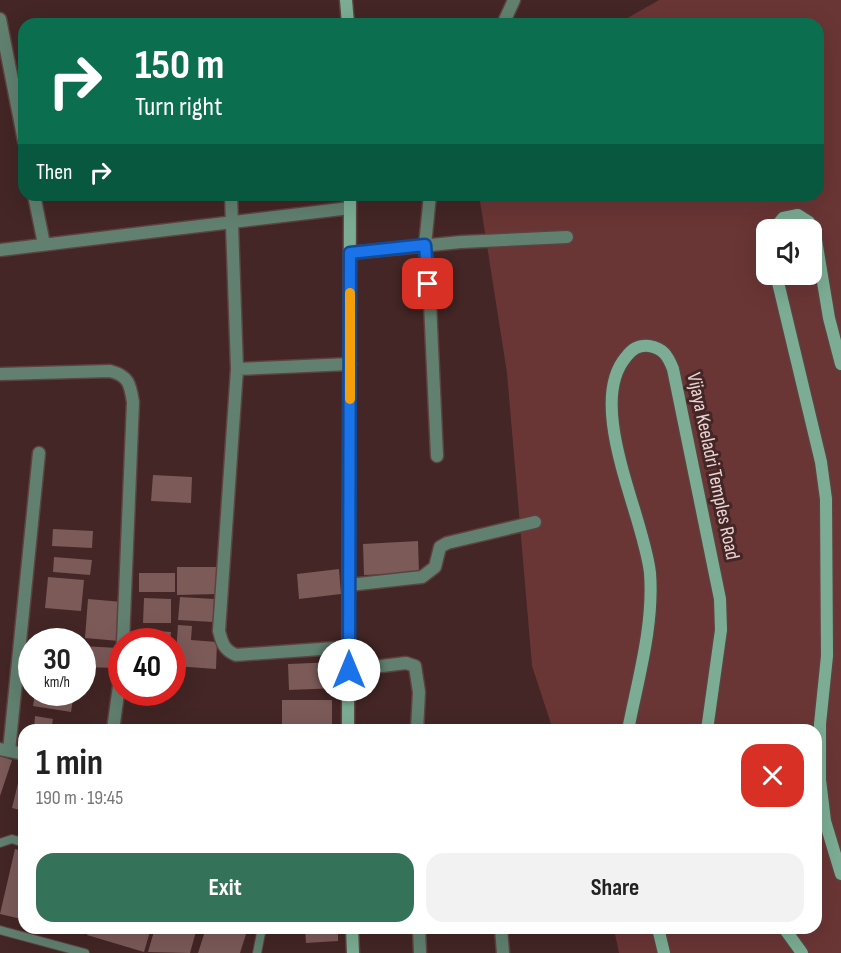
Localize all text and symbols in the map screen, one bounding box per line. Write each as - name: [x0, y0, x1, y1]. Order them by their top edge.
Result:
- text: 150 m: [135, 40, 224, 91]
- icon: right: [36, 42, 114, 120]
- text: Turn right: [135, 91, 222, 123]
- icon: right: [84, 156, 117, 189]
- text: Then: [36, 159, 72, 186]
- map controls: [756, 219, 822, 285]
- button: sound: [756, 219, 822, 285]
- pin: [402, 258, 453, 309]
- icon: arrive: [411, 267, 444, 300]
- street label: Vijaya Keeladri Temples Road: [681, 370, 745, 562]
- speed limit sign: 40: [108, 628, 186, 706]
- position arrow: [317, 638, 381, 702]
- text: 30: [43, 642, 71, 678]
- text: km/h: [44, 673, 70, 692]
- text: 1 min: [36, 742, 103, 785]
- button: close: [741, 744, 804, 807]
- text: 190 m · 19:45: [36, 786, 123, 810]
- button: Exit: [36, 853, 414, 922]
- button: Share: [426, 853, 804, 922]

